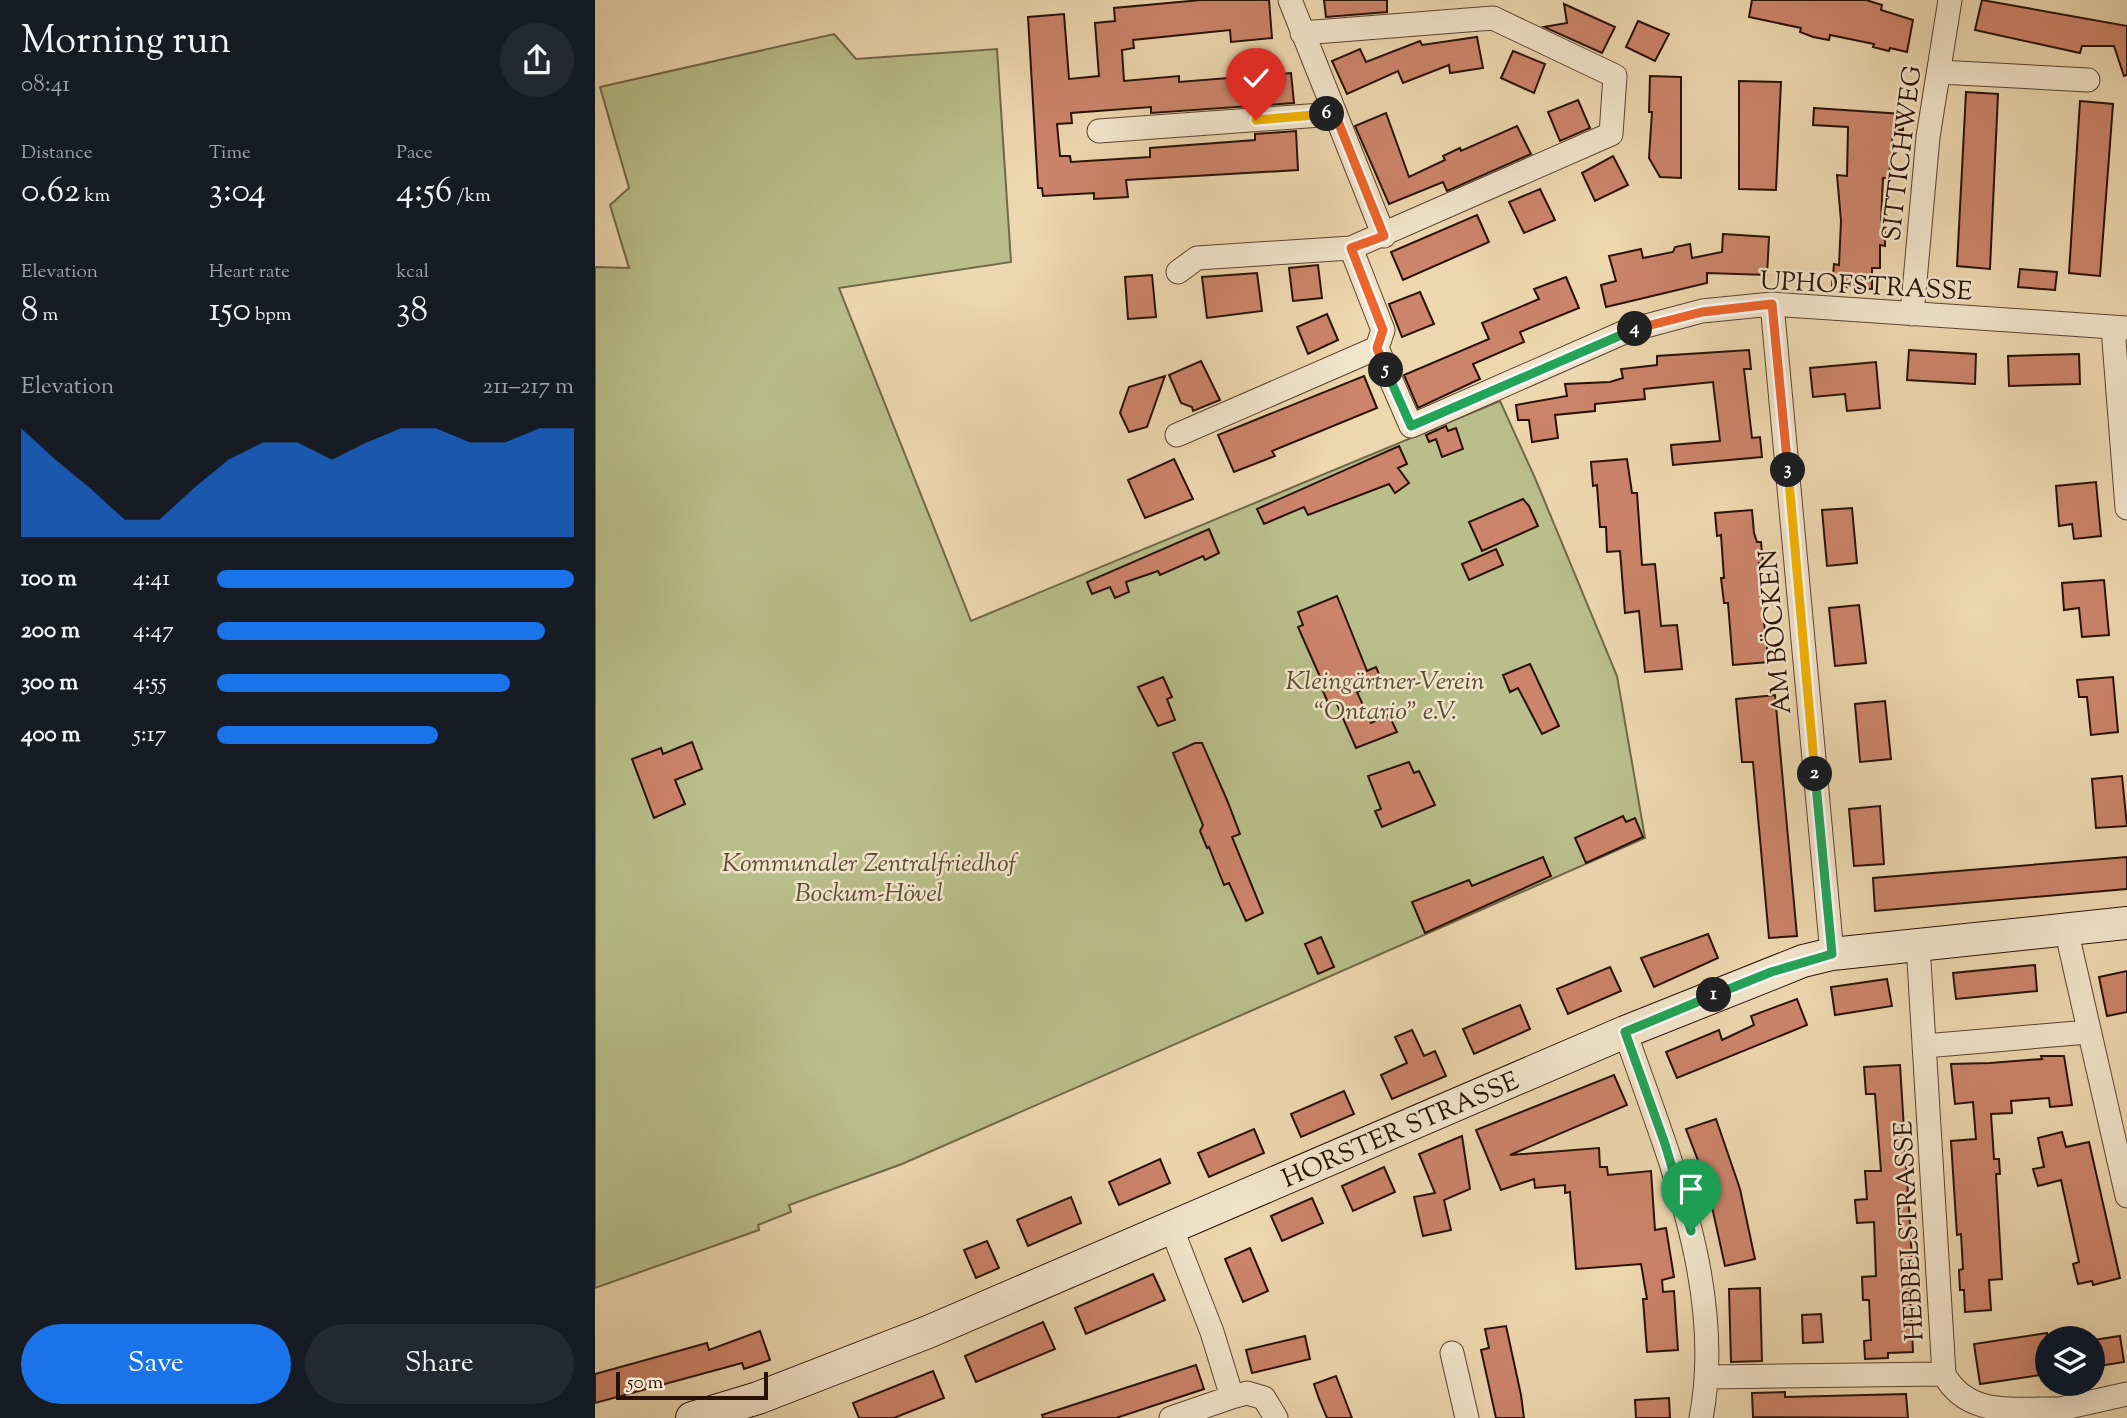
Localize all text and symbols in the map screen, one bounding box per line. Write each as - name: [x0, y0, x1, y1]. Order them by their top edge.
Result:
- text: Morning run: [21, 16, 231, 70]
- button: share: [500, 23, 574, 97]
- pin: [1226, 48, 1286, 120]
- icon: check: [1237, 59, 1275, 97]
- street label: SITTICHWEG: [1874, 63, 1933, 243]
- text: 08:41: [21, 69, 70, 102]
- pin: 6: [1309, 96, 1345, 132]
- text: 6: [1322, 100, 1331, 127]
- text: Distance: [21, 140, 93, 167]
- text: Time: [209, 140, 251, 167]
- text: Pace: [396, 140, 433, 167]
- text: 0.62: [21, 167, 80, 218]
- text: 3:04: [209, 167, 266, 218]
- text: 4:56: [396, 167, 452, 218]
- text: km: [80, 183, 110, 210]
- text: /km: [452, 183, 491, 210]
- text: Elevation: [21, 259, 98, 286]
- text: Heart rate: [209, 259, 290, 286]
- text: kcal: [396, 259, 429, 286]
- street label: UPHOFSTRASSE: [1759, 263, 1973, 312]
- text: 8: [21, 286, 39, 337]
- text: 150: [209, 286, 251, 337]
- text: 38: [396, 286, 428, 337]
- text: m: [39, 302, 58, 329]
- text: bpm: [251, 302, 292, 329]
- pin: 4: [1618, 312, 1653, 346]
- text: 4: [1630, 315, 1639, 342]
- pin: 5: [1369, 352, 1403, 388]
- text: 5: [1382, 356, 1389, 383]
- text: Elevation: [21, 371, 114, 404]
- text: 211–217 m: [483, 371, 574, 404]
- pin: 3: [1771, 452, 1805, 488]
- text: 3: [1784, 456, 1791, 483]
- street label: AM BÖCKEN: [1751, 548, 1802, 716]
- text: 100 m: [21, 563, 77, 596]
- text: 4:41: [133, 563, 170, 596]
- text: 200 m: [21, 615, 80, 648]
- text: 4:47: [133, 615, 174, 648]
- park label: Kleingärtner-Verein “Ontario” e.V.: [1285, 664, 1485, 731]
- text: 300 m: [21, 667, 78, 700]
- text: 4:55: [133, 667, 167, 700]
- text: 400 m: [21, 719, 81, 752]
- text: 5:17: [133, 719, 166, 752]
- pin: 2: [1797, 756, 1833, 792]
- text: 2: [1810, 760, 1819, 787]
- park label: Kommunaler Zentralfriedhof Bockum-Hövel: [722, 846, 1018, 913]
- pin: 1: [1697, 978, 1731, 1012]
- text: 1: [1710, 981, 1717, 1008]
- street label: HORSTER STRASSE: [1277, 1064, 1525, 1199]
- street label: HEBBELSTRASSE: [1886, 1120, 1935, 1342]
- pin: [1661, 1159, 1721, 1231]
- icon: arrive: [1672, 1170, 1710, 1208]
- button: Save: [21, 1324, 291, 1404]
- button: Share: [305, 1324, 574, 1404]
- map controls: [2035, 1326, 2105, 1396]
- button: layers: [2035, 1326, 2105, 1396]
- scale bar: [616, 1369, 768, 1401]
- text: 50 m: [627, 1370, 663, 1397]

